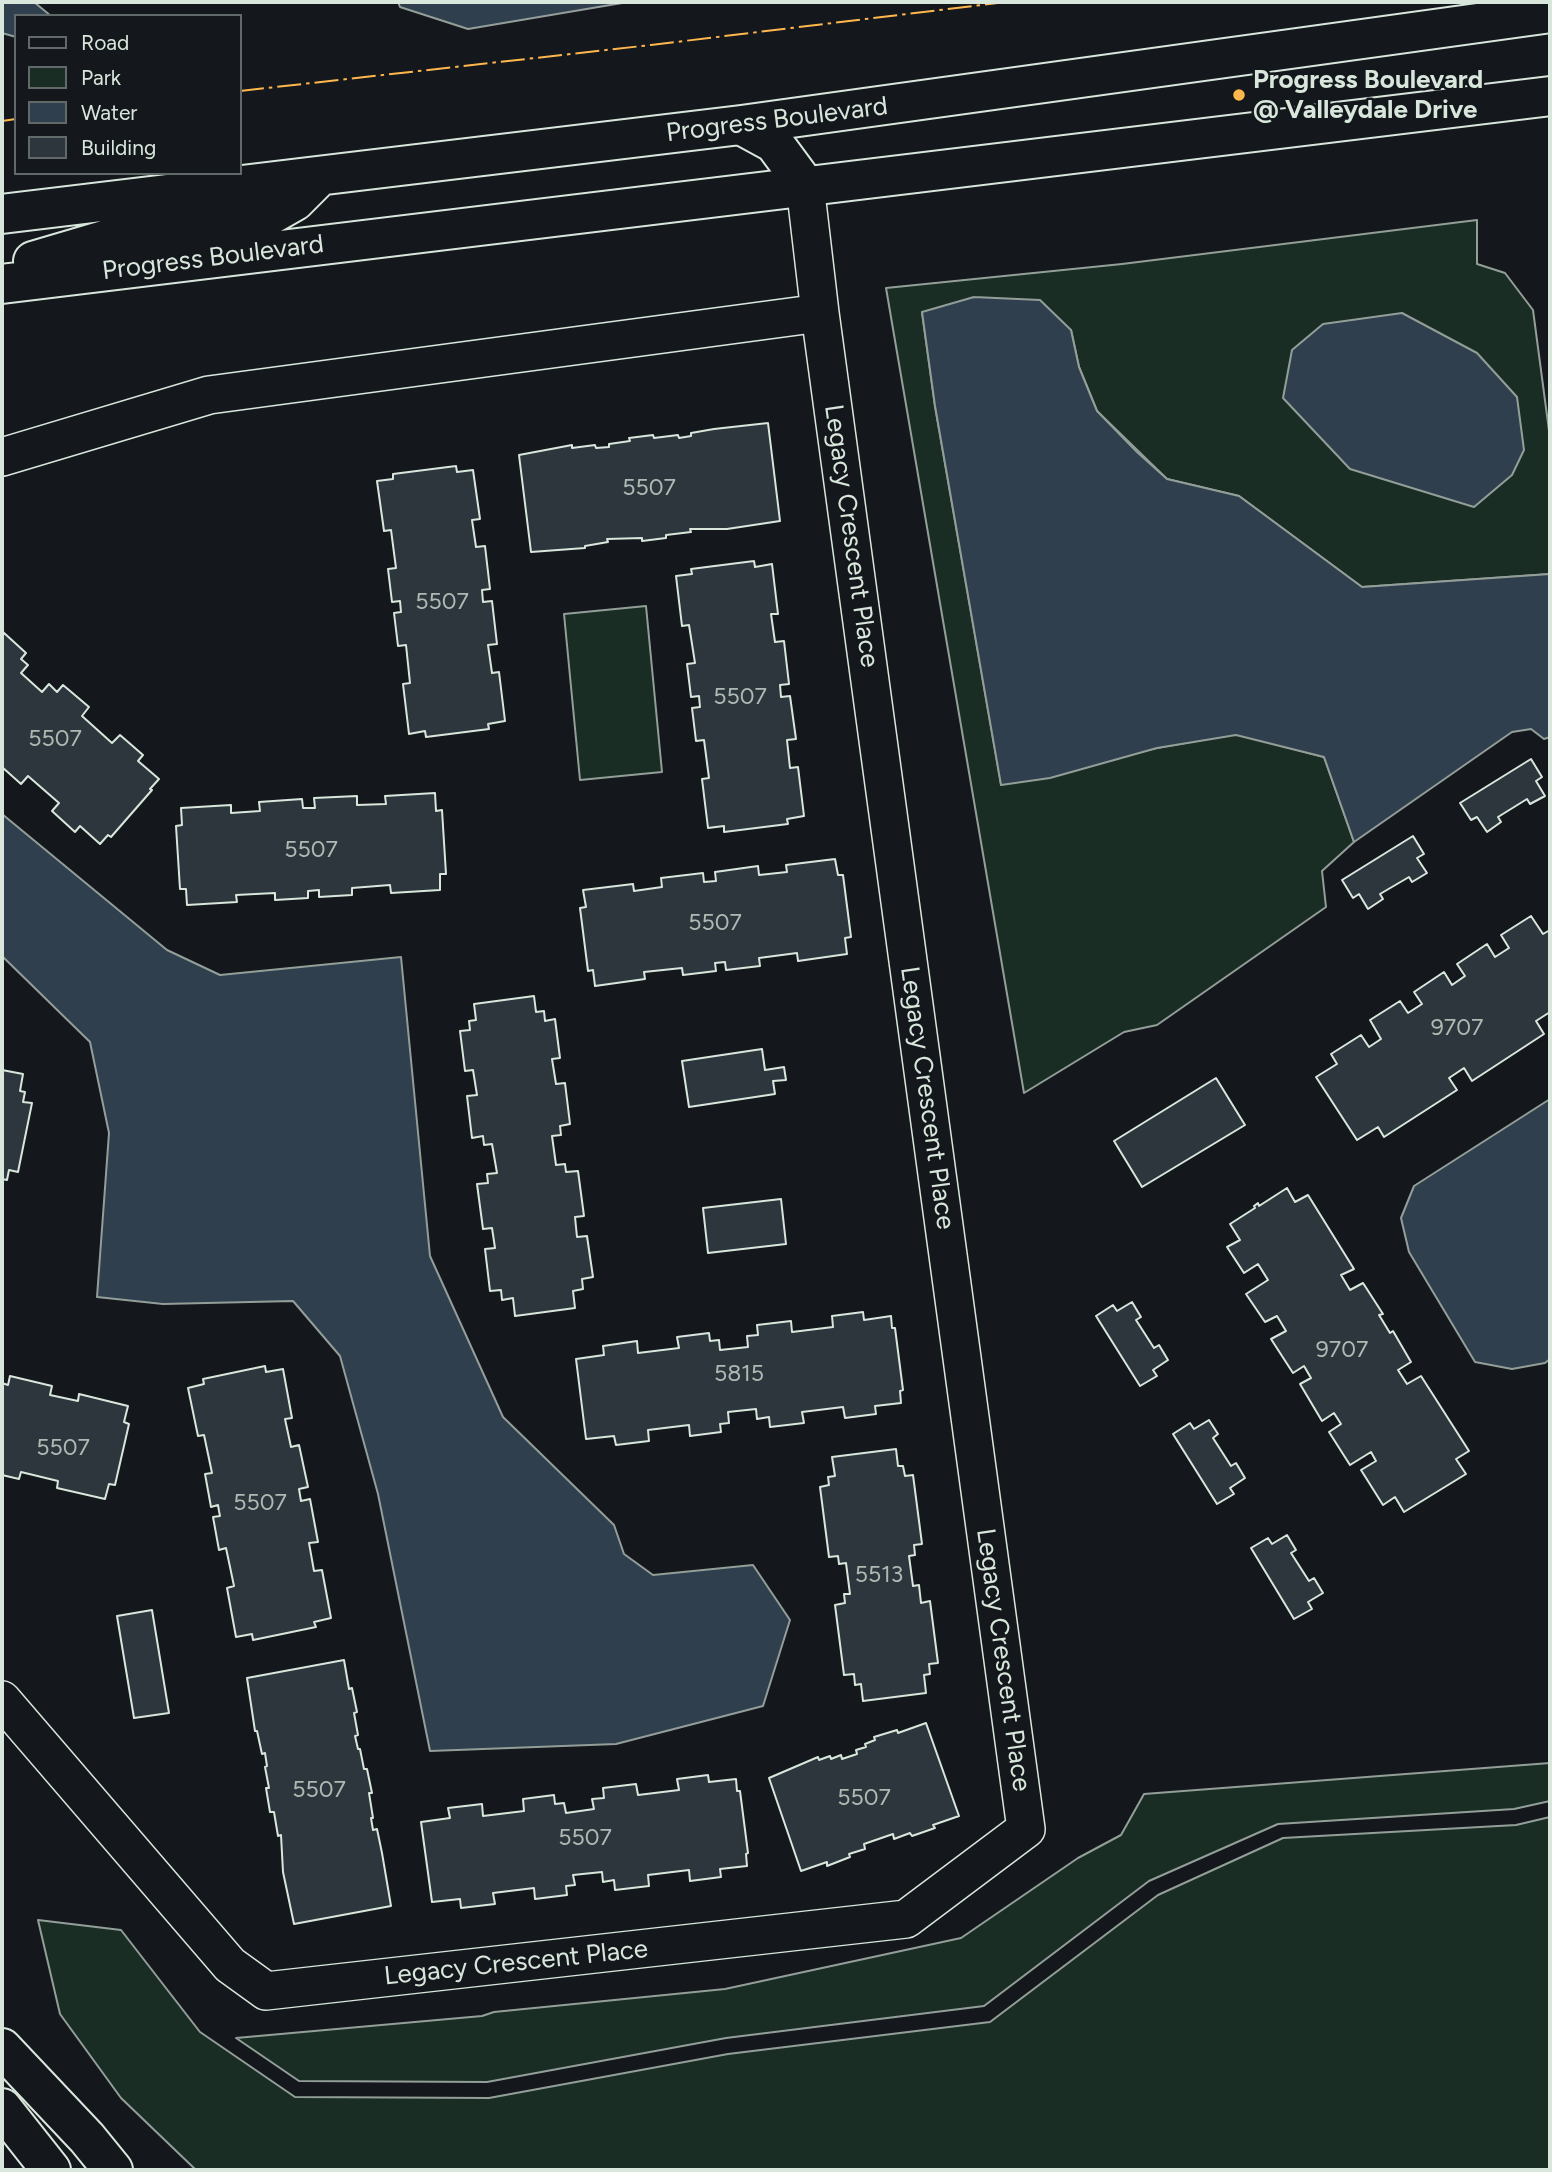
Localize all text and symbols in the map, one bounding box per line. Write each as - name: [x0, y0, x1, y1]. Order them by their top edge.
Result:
- legend: [14, 14, 242, 175]
- text: Road: [81, 30, 129, 55]
- place label: Progress Boulevard @ Valleydale Drive: [1253, 64, 1483, 126]
- text: Park: [81, 65, 121, 90]
- marker: Progress Boulevard @ Valleydale Drive: [1231, 87, 1247, 103]
- street label: Progress Boulevard: [664, 91, 890, 149]
- text: Water: [81, 100, 137, 125]
- text: Building: [81, 135, 156, 160]
- street label: Progress Boulevard: [100, 229, 326, 287]
- street label: Legacy Crescent Place: [817, 403, 885, 669]
- house number: 5507: [622, 474, 676, 502]
- house number: 5507: [415, 588, 469, 616]
- house number: 5507: [713, 683, 767, 711]
- house number: 5507: [28, 725, 82, 753]
- house number: 5507: [284, 836, 338, 864]
- house number: 5507: [688, 909, 742, 937]
- street label: Legacy Crescent Place: [893, 965, 961, 1231]
- house number: 9707: [1431, 1014, 1483, 1042]
- house number: 9707: [1316, 1336, 1368, 1364]
- house number: 5815: [714, 1360, 764, 1388]
- house number: 5507: [36, 1434, 90, 1462]
- house number: 5507: [233, 1489, 287, 1517]
- street label: Legacy Crescent Place: [969, 1527, 1037, 1793]
- house number: 5513: [855, 1561, 903, 1589]
- house number: 5507: [292, 1776, 346, 1804]
- house number: 5507: [837, 1784, 891, 1812]
- house number: 5507: [558, 1824, 612, 1852]
- street label: Legacy Crescent Place: [382, 1934, 650, 1992]

